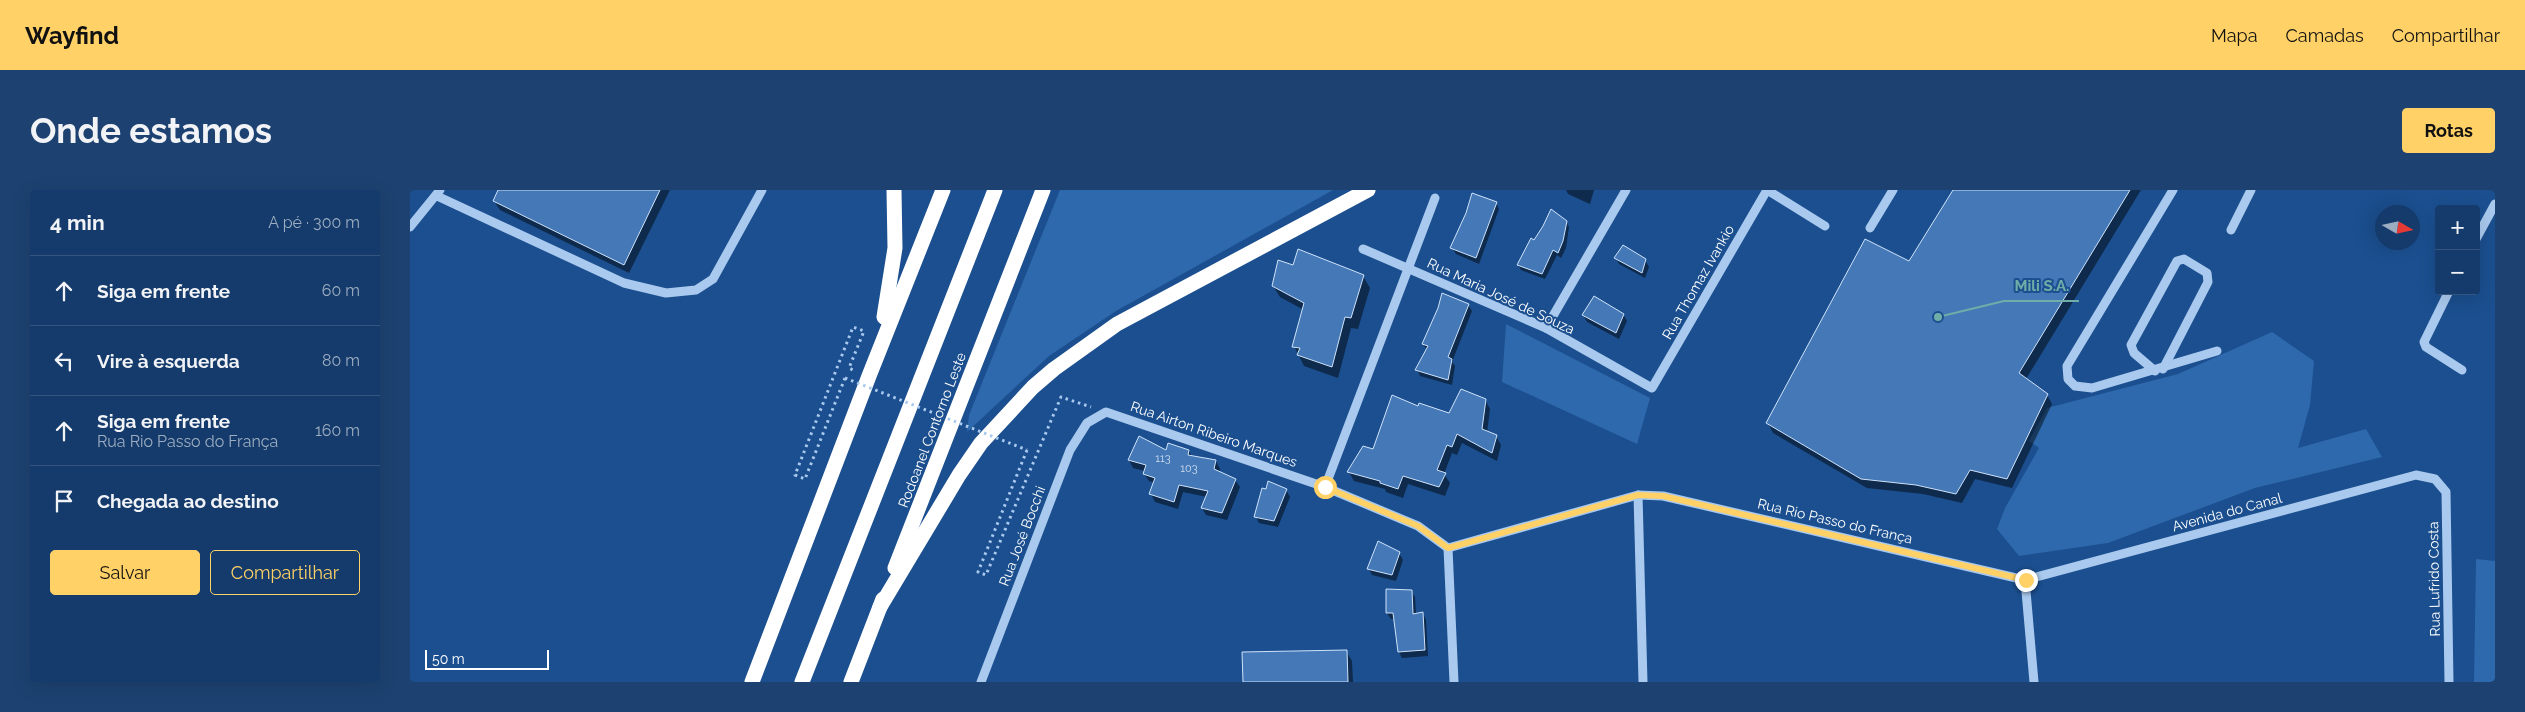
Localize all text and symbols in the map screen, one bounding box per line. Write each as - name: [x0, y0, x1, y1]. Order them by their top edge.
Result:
- text: Wayfind: [25, 21, 119, 50]
- text: Mapa: [2211, 25, 2257, 46]
- text: Camadas: [2285, 25, 2364, 46]
- text: Compartilhar: [2392, 25, 2500, 46]
- button: Rotas: [2402, 108, 2495, 153]
- text: Onde estamos: [30, 110, 272, 151]
- north arrow: [2375, 205, 2420, 250]
- map controls: [2435, 205, 2480, 295]
- button: +: [2435, 205, 2480, 250]
- text: 4 min: [50, 210, 105, 235]
- text: A pé · 300 m: [268, 213, 360, 232]
- street label: Rua Thomaz Ivankio: [1659, 222, 1737, 342]
- button: −: [2435, 250, 2480, 295]
- street label: Rua Maria José de Souza: [1425, 255, 1577, 337]
- callout: Mili S.A.: [2004, 271, 2079, 301]
- icon: ahead: [50, 277, 78, 305]
- text: Mili S.A.: [2014, 277, 2070, 295]
- text: Siga em frente: [97, 280, 230, 302]
- text: 60 m: [322, 281, 360, 300]
- icon: left: [50, 347, 78, 375]
- text: Vire à esquerda: [97, 350, 240, 372]
- street label: Rodoanel Contorno Leste: [895, 350, 969, 510]
- text: 80 m: [322, 351, 360, 370]
- street label: Rua Airton Ribeiro Marques: [1129, 398, 1300, 470]
- text: Siga em frente: [97, 410, 230, 432]
- icon: ahead: [50, 417, 78, 445]
- text: 160 m: [315, 421, 360, 440]
- text: Rua Rio Passo do França: [97, 432, 278, 451]
- house number: 113: [1155, 452, 1171, 465]
- house number: 103: [1180, 462, 1198, 475]
- route start: [1314, 476, 1337, 499]
- street label: Rua José Bocchi: [996, 484, 1048, 588]
- icon: arrive: [50, 487, 78, 515]
- text: Chegada ao destino: [97, 490, 279, 512]
- street label: Avenida do Canal: [2170, 490, 2284, 534]
- street label: Rua Rio Passo do França: [1756, 495, 1914, 547]
- street label: Rua Lufrido Costa: [2425, 521, 2443, 637]
- button: Salvar: [50, 550, 200, 595]
- button: Compartilhar: [210, 550, 360, 595]
- route end: [2015, 569, 2038, 592]
- scale bar: [425, 647, 549, 670]
- text: 50 m: [432, 651, 465, 667]

